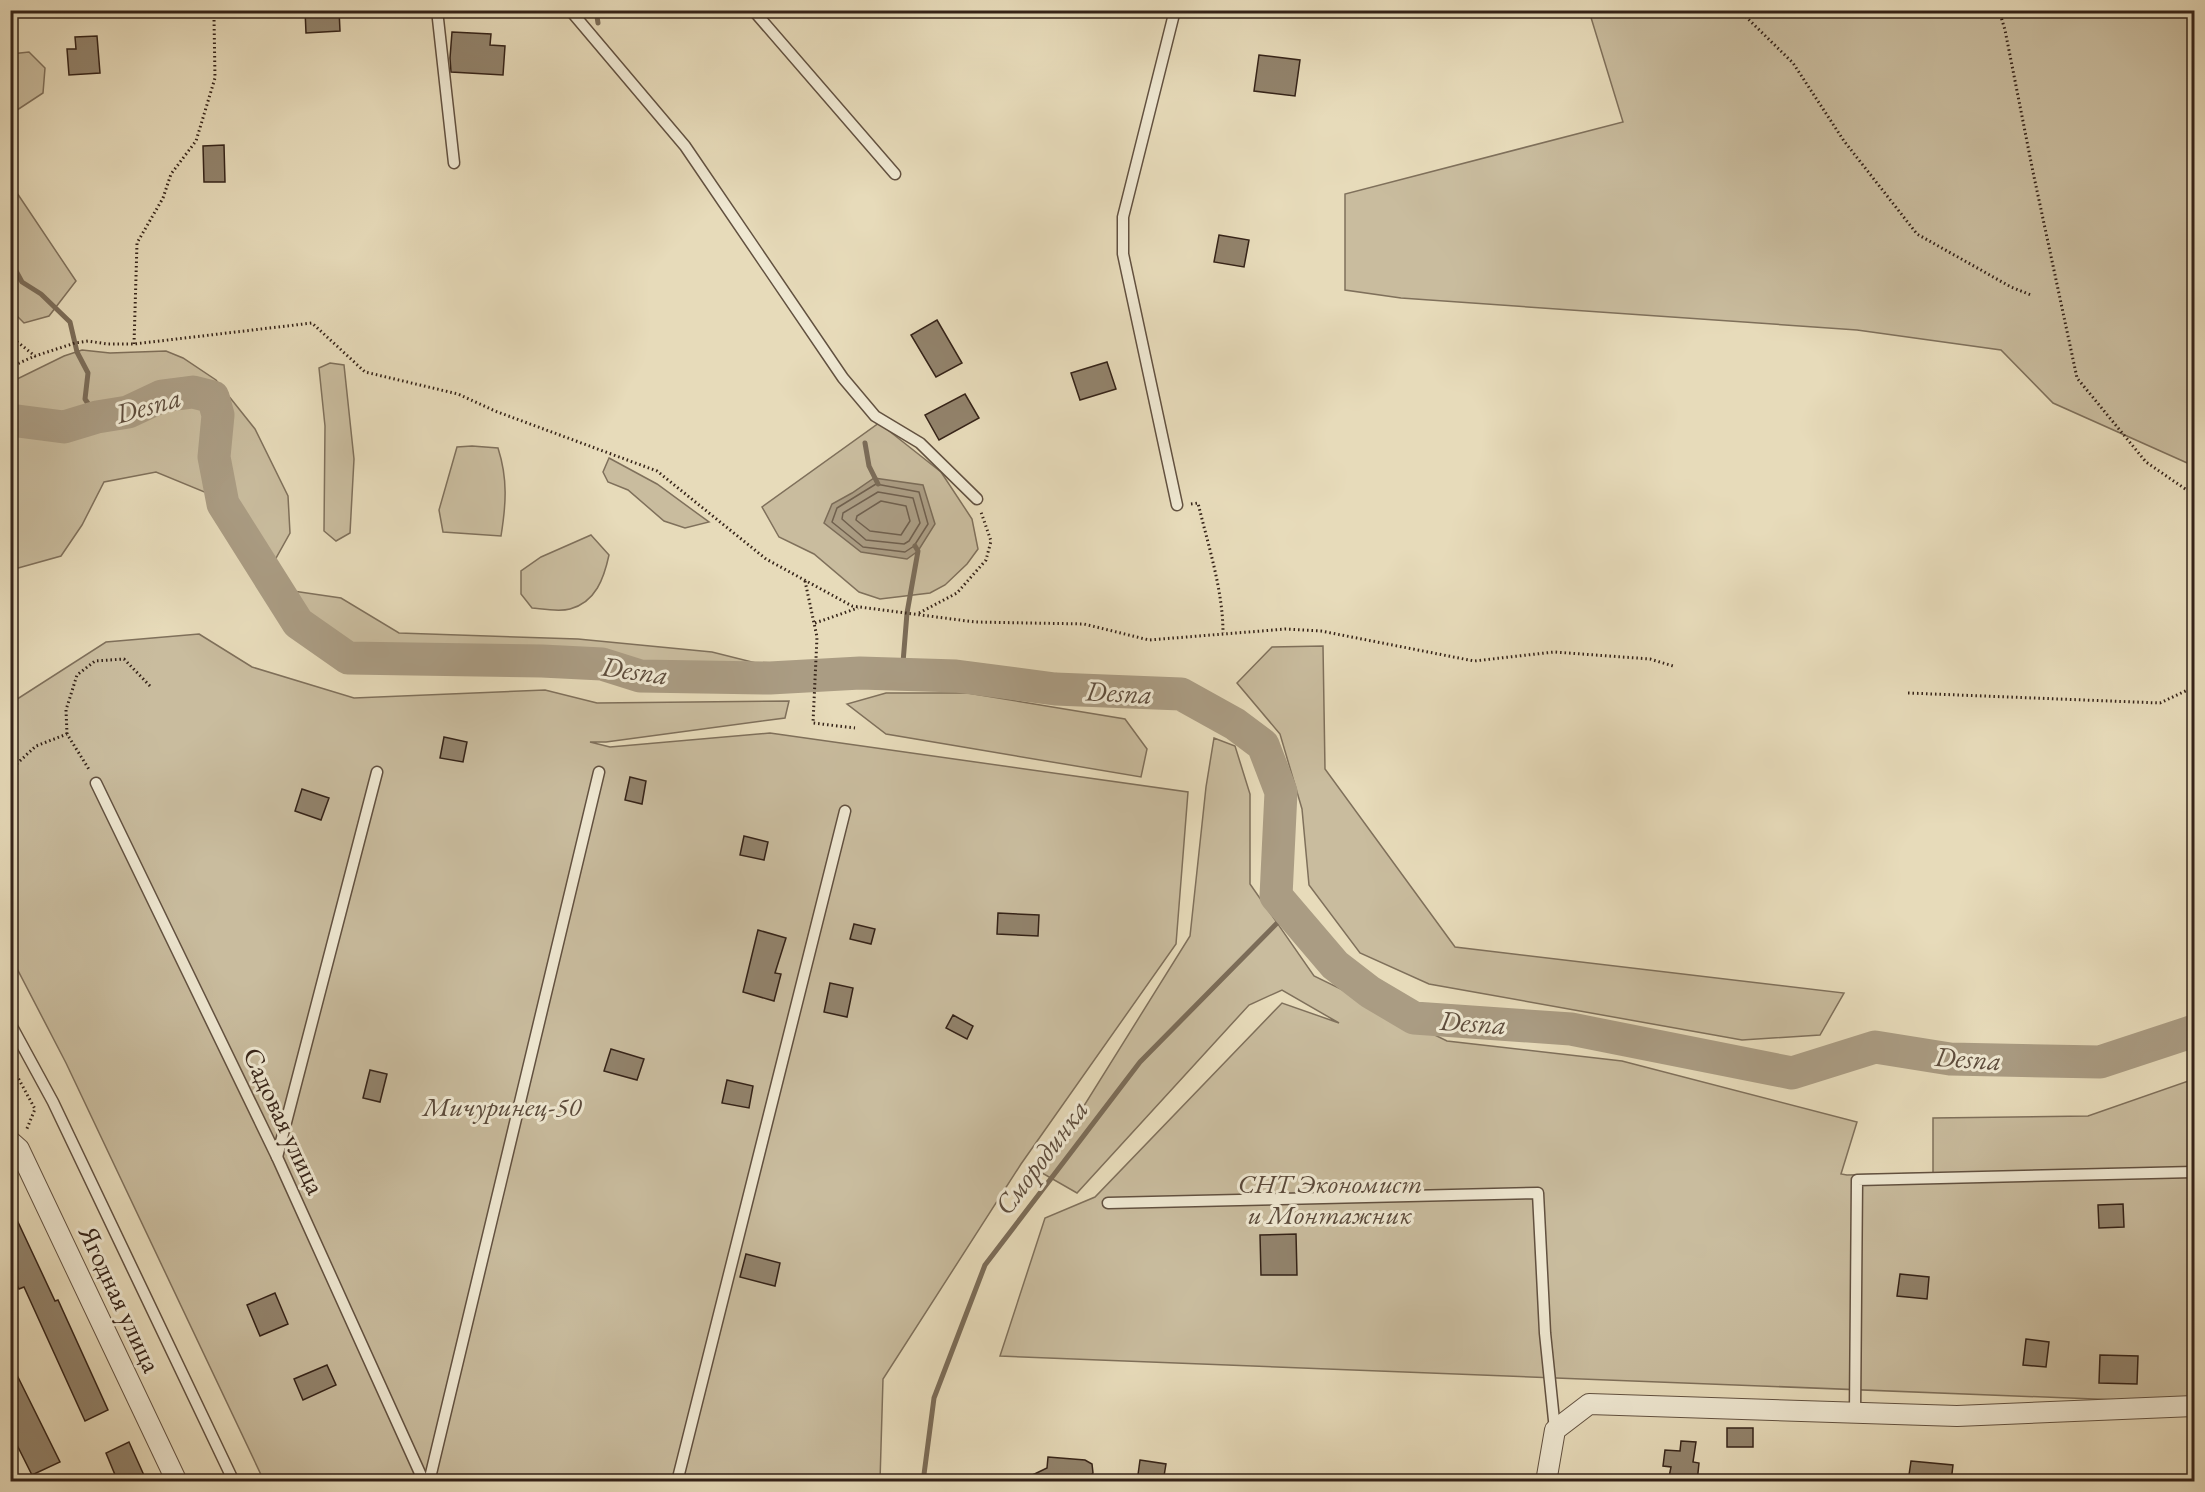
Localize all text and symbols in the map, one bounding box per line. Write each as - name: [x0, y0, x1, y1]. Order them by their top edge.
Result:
- water label: Desna: [110, 378, 185, 432]
- water label: Desna: [598, 647, 671, 692]
- water label: Desna: [1084, 672, 1153, 712]
- water label: Desna: [1437, 1002, 1508, 1042]
- water label: Desna: [1932, 1038, 2003, 1078]
- street label: Садовая улица: [235, 1042, 334, 1200]
- park label: Мичуринец-50: [421, 1089, 582, 1124]
- water label: Смородинка: [986, 1092, 1096, 1222]
- park label: СНТ Экономист и Монтажник: [1238, 1166, 1422, 1232]
- street label: Ягодная улица: [71, 1219, 170, 1378]

